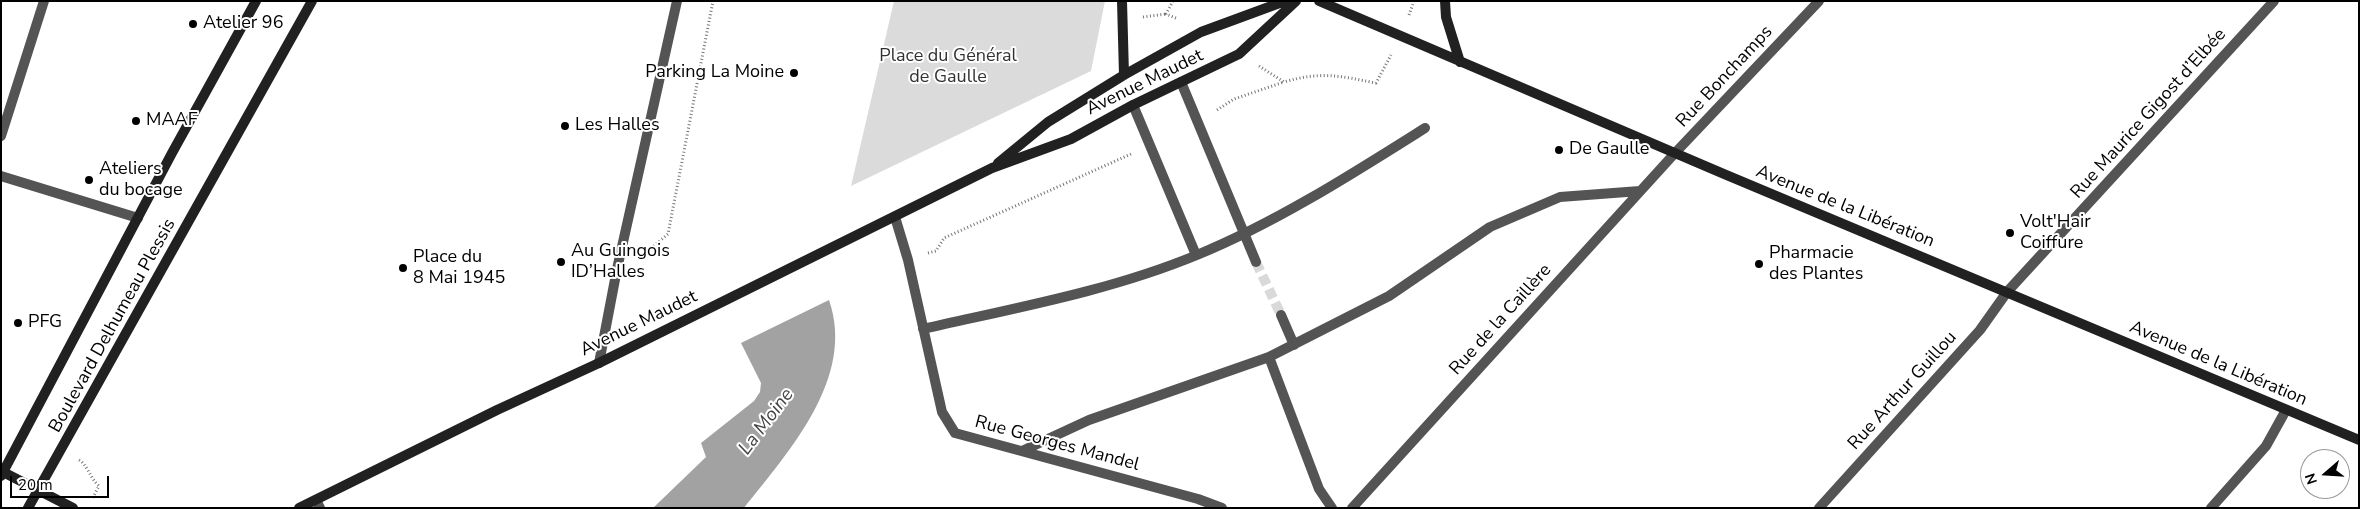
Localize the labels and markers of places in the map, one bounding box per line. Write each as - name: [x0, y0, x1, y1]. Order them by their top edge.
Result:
- place label: Atelier 96: [203, 13, 283, 35]
- marker: Atelier 96: [187, 18, 199, 30]
- place label: Parking La Moine: [645, 62, 784, 84]
- marker: Parking La Moine: [788, 67, 800, 79]
- place label: MAAF: [146, 110, 197, 132]
- marker: MAAF: [130, 115, 142, 127]
- place label: Les Halles: [575, 115, 660, 137]
- marker: Les Halles: [559, 120, 571, 132]
- place label: De Gaulle: [1569, 139, 1649, 161]
- marker: De Gaulle: [1553, 144, 1565, 156]
- place label: Ateliers du bocage: [99, 159, 183, 202]
- marker: Ateliers du bocage: [83, 174, 95, 186]
- place label: Volt'Hair Coiffure: [2020, 212, 2091, 254]
- marker: Volt'Hair Coiffure: [2004, 227, 2016, 239]
- place label: Au Guingois ID’Halles: [571, 241, 670, 284]
- place label: Pharmacie des Plantes: [1769, 243, 1863, 286]
- place label: Place du 8 Mai 1945: [413, 247, 505, 290]
- marker: Au Guingois ID’Halles: [555, 256, 567, 268]
- marker: Pharmacie des Plantes: [1753, 258, 1765, 270]
- marker: Place du 8 Mai 1945: [397, 262, 409, 274]
- place label: PFG: [28, 312, 62, 334]
- marker: PFG: [12, 317, 24, 329]

